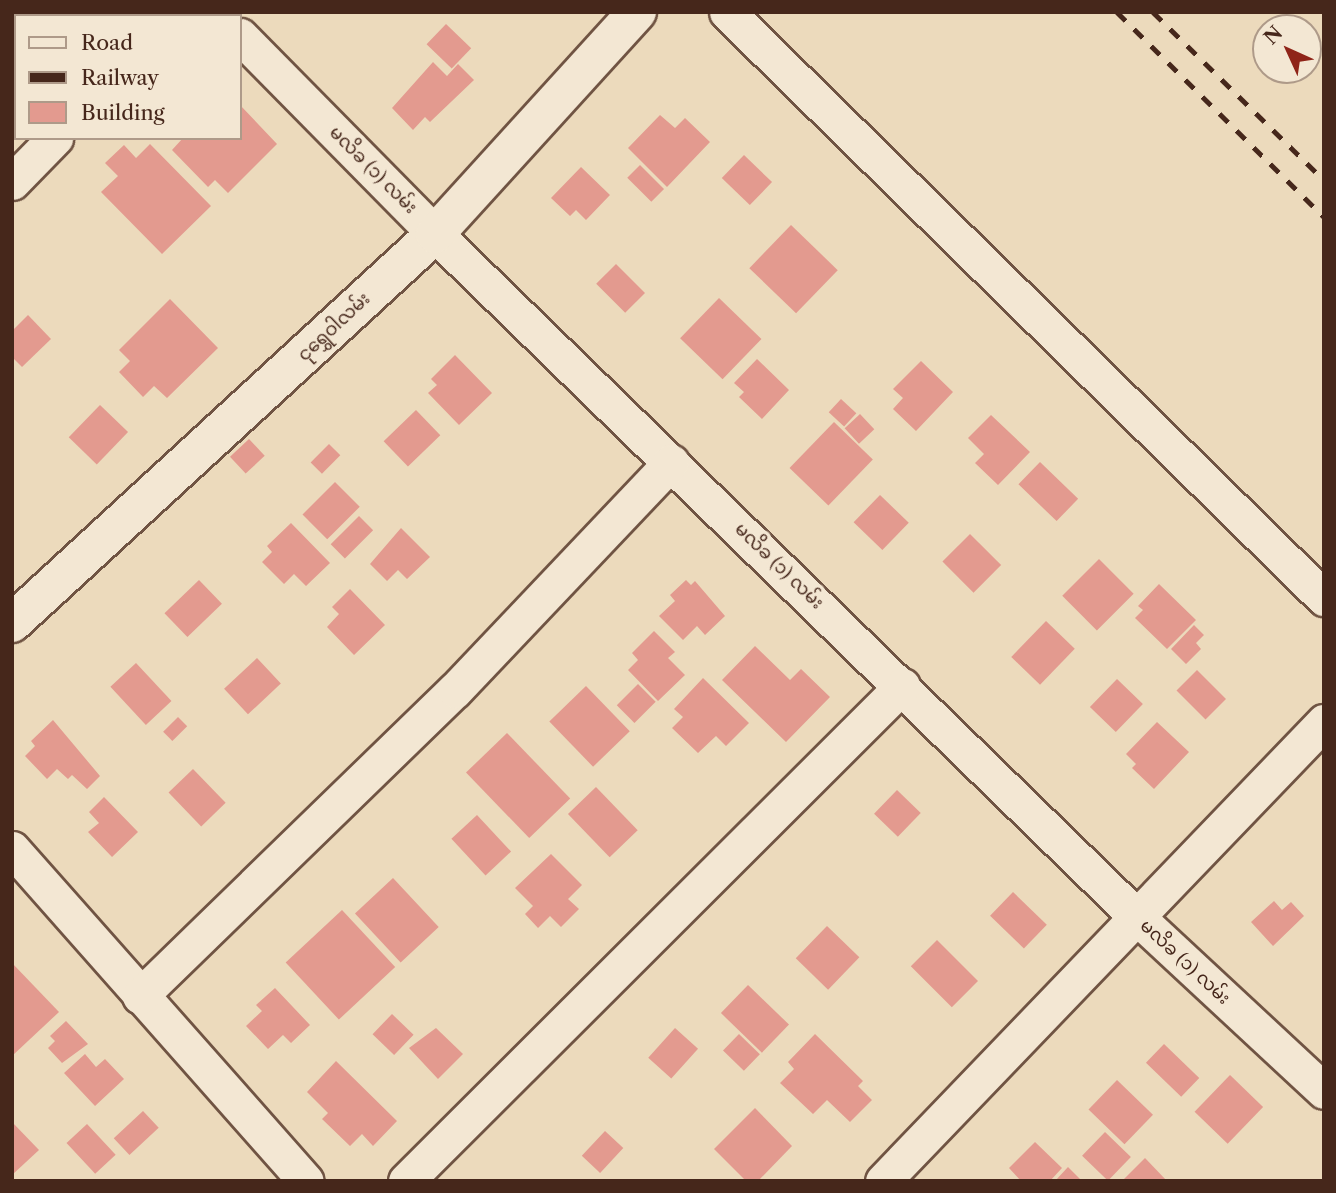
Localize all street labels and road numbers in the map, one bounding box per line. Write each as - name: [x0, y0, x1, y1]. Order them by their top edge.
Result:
- street label: မလိခ (၁) လမ်း: [325, 122, 421, 218]
- street label: ငုရွှေဝါလမ်း: [293, 288, 375, 366]
- street label: မလိခ (၁) လမ်း: [730, 518, 828, 614]
- street label: မလိခ (၁) လမ်း: [1136, 915, 1234, 1009]

